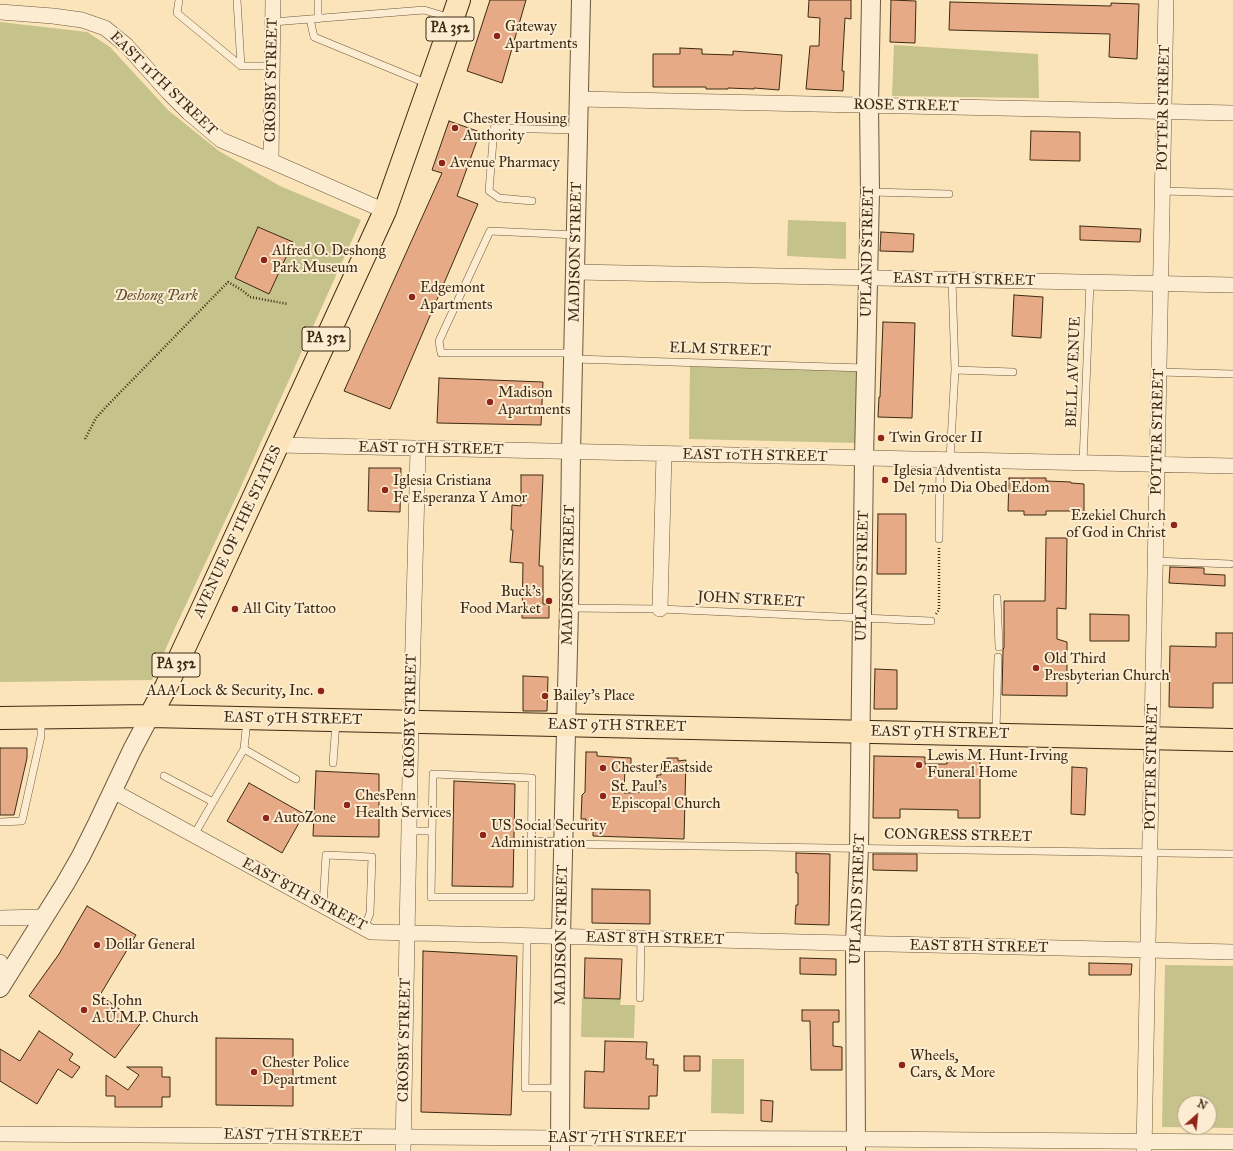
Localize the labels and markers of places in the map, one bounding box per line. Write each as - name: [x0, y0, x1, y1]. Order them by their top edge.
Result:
- place label: Gateway Apartments: [505, 18, 578, 53]
- marker: Gateway Apartments: [492, 31, 502, 41]
- place label: Chester Housing Authority: [463, 110, 567, 145]
- marker: Chester Housing Authority: [450, 123, 460, 133]
- place label: Avenue Pharmacy: [450, 154, 559, 172]
- marker: Avenue Pharmacy: [437, 158, 447, 168]
- place label: Alfred O. Deshong Park Museum: [272, 242, 386, 277]
- marker: Alfred O. Deshong Park Museum: [259, 255, 269, 265]
- place label: Edgemont Apartments: [420, 279, 493, 314]
- marker: Edgemont Apartments: [407, 292, 417, 302]
- place label: Madison Apartments: [498, 384, 571, 419]
- marker: Madison Apartments: [485, 397, 495, 407]
- place label: Twin Grocer II: [889, 429, 983, 447]
- marker: Twin Grocer II: [876, 433, 886, 443]
- place label: Iglesia Adventista Del 7mo Dia Obed Edom: [893, 462, 1050, 497]
- place label: Iglesia Cristiana Fe Esperanza Y Amor: [393, 472, 527, 507]
- marker: Iglesia Adventista Del 7mo Dia Obed Edom: [880, 475, 890, 485]
- marker: Iglesia Cristiana Fe Esperanza Y Amor: [380, 485, 390, 495]
- place label: Ezekiel Church of God in Christ: [1066, 507, 1166, 542]
- marker: Ezekiel Church of God in Christ: [1169, 520, 1179, 530]
- place label: Buck's Food Market: [460, 583, 541, 618]
- marker: Buck's Food Market: [544, 596, 554, 606]
- place label: All City Tattoo: [243, 600, 336, 618]
- marker: All City Tattoo: [230, 604, 240, 614]
- place label: Old Third Presbyterian Church: [1044, 650, 1170, 685]
- marker: Old Third Presbyterian Church: [1031, 663, 1041, 673]
- place label: AAA Lock & Security, Inc.: [146, 682, 313, 700]
- marker: AAA Lock & Security, Inc.: [316, 686, 326, 696]
- place label: Bailey's Place: [553, 687, 635, 705]
- marker: Bailey's Place: [540, 691, 550, 701]
- place label: Lewis M. Hunt-Irving Funeral Home: [927, 747, 1068, 782]
- place label: Chester Eastside: [611, 759, 713, 777]
- marker: Lewis M. Hunt-Irving Funeral Home: [914, 760, 924, 770]
- marker: Chester Eastside: [598, 763, 608, 773]
- place label: St. Paul's Episcopal Church: [611, 778, 721, 813]
- place label: ChesPenn Health Services: [355, 787, 451, 822]
- marker: St. Paul's Episcopal Church: [598, 791, 608, 801]
- marker: ChesPenn Health Services: [342, 800, 352, 810]
- place label: AutoZone: [274, 809, 336, 827]
- marker: AutoZone: [261, 813, 271, 823]
- place label: US Social Security Administration: [491, 817, 606, 852]
- marker: US Social Security Administration: [478, 830, 488, 840]
- place label: Dollar General: [105, 936, 195, 954]
- marker: Dollar General: [92, 940, 102, 950]
- place label: St. John A.U.M.P. Church: [92, 992, 199, 1027]
- marker: St. John A.U.M.P. Church: [79, 1005, 89, 1015]
- place label: Wheels, Cars, & More: [910, 1047, 995, 1082]
- place label: Chester Police Department: [262, 1054, 349, 1089]
- marker: Wheels, Cars, & More: [897, 1060, 907, 1070]
- marker: Chester Police Department: [249, 1067, 259, 1077]

